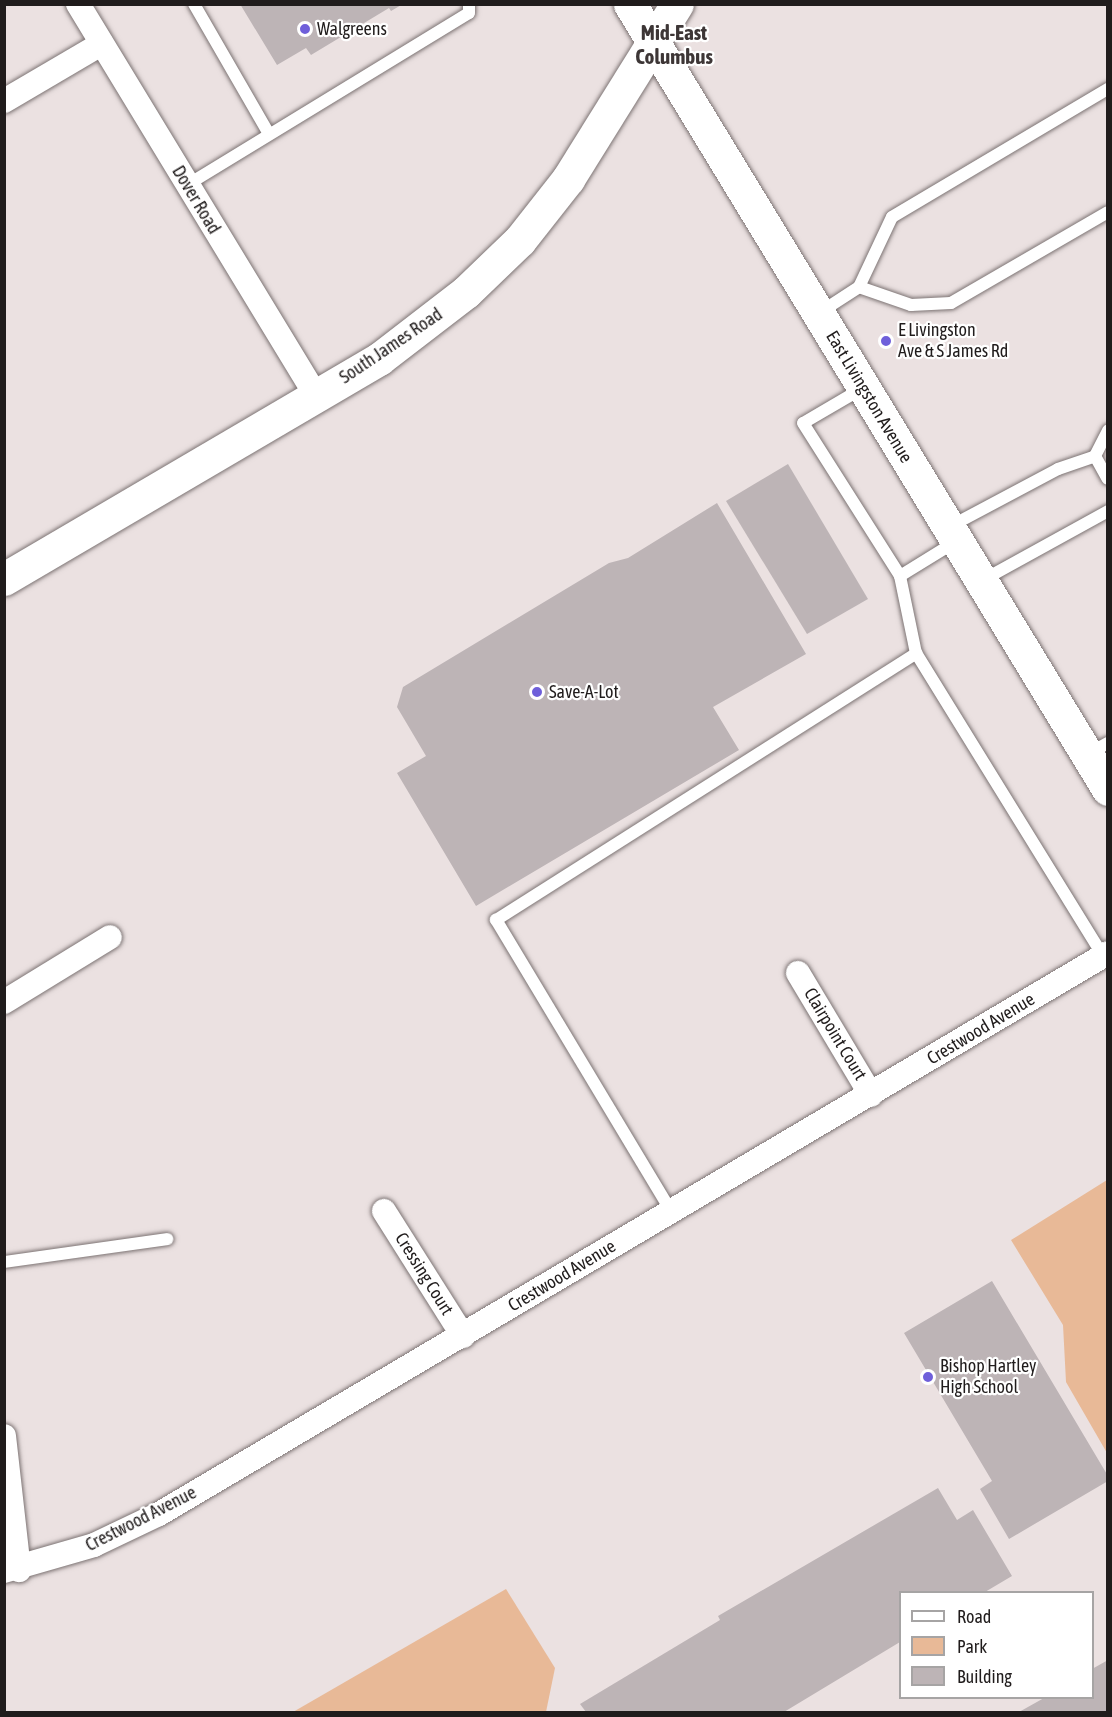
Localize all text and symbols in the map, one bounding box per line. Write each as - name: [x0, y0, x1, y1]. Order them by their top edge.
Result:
- place label: Walgreens: [317, 18, 387, 40]
- district label: Mid-East Columbus: [635, 19, 713, 69]
- marker: Walgreens: [298, 22, 312, 36]
- street label: Dover Road: [167, 162, 225, 238]
- street label: South James Road: [335, 304, 447, 388]
- place label: E Livingston Ave & S James Rd: [898, 320, 1008, 362]
- street label: East Livingston Avenue: [821, 327, 917, 467]
- marker: E Livingston Ave & S James Rd: [879, 334, 893, 348]
- place label: Save-A-Lot: [549, 681, 619, 703]
- marker: Save-A-Lot: [530, 685, 544, 699]
- street label: Clairpoint Court: [799, 984, 871, 1084]
- street label: Crestwood Avenue: [923, 988, 1039, 1070]
- street label: Cressing Court: [390, 1229, 458, 1319]
- street label: Crestwood Avenue: [504, 1235, 620, 1317]
- place label: Bishop Hartley High School: [940, 1356, 1036, 1398]
- marker: Bishop Hartley High School: [921, 1370, 935, 1384]
- street label: Crestwood Avenue: [82, 1482, 200, 1556]
- legend: [899, 1591, 1094, 1699]
- text: Road: [957, 1606, 991, 1627]
- text: Park: [957, 1636, 987, 1657]
- text: Building: [957, 1666, 1012, 1687]

